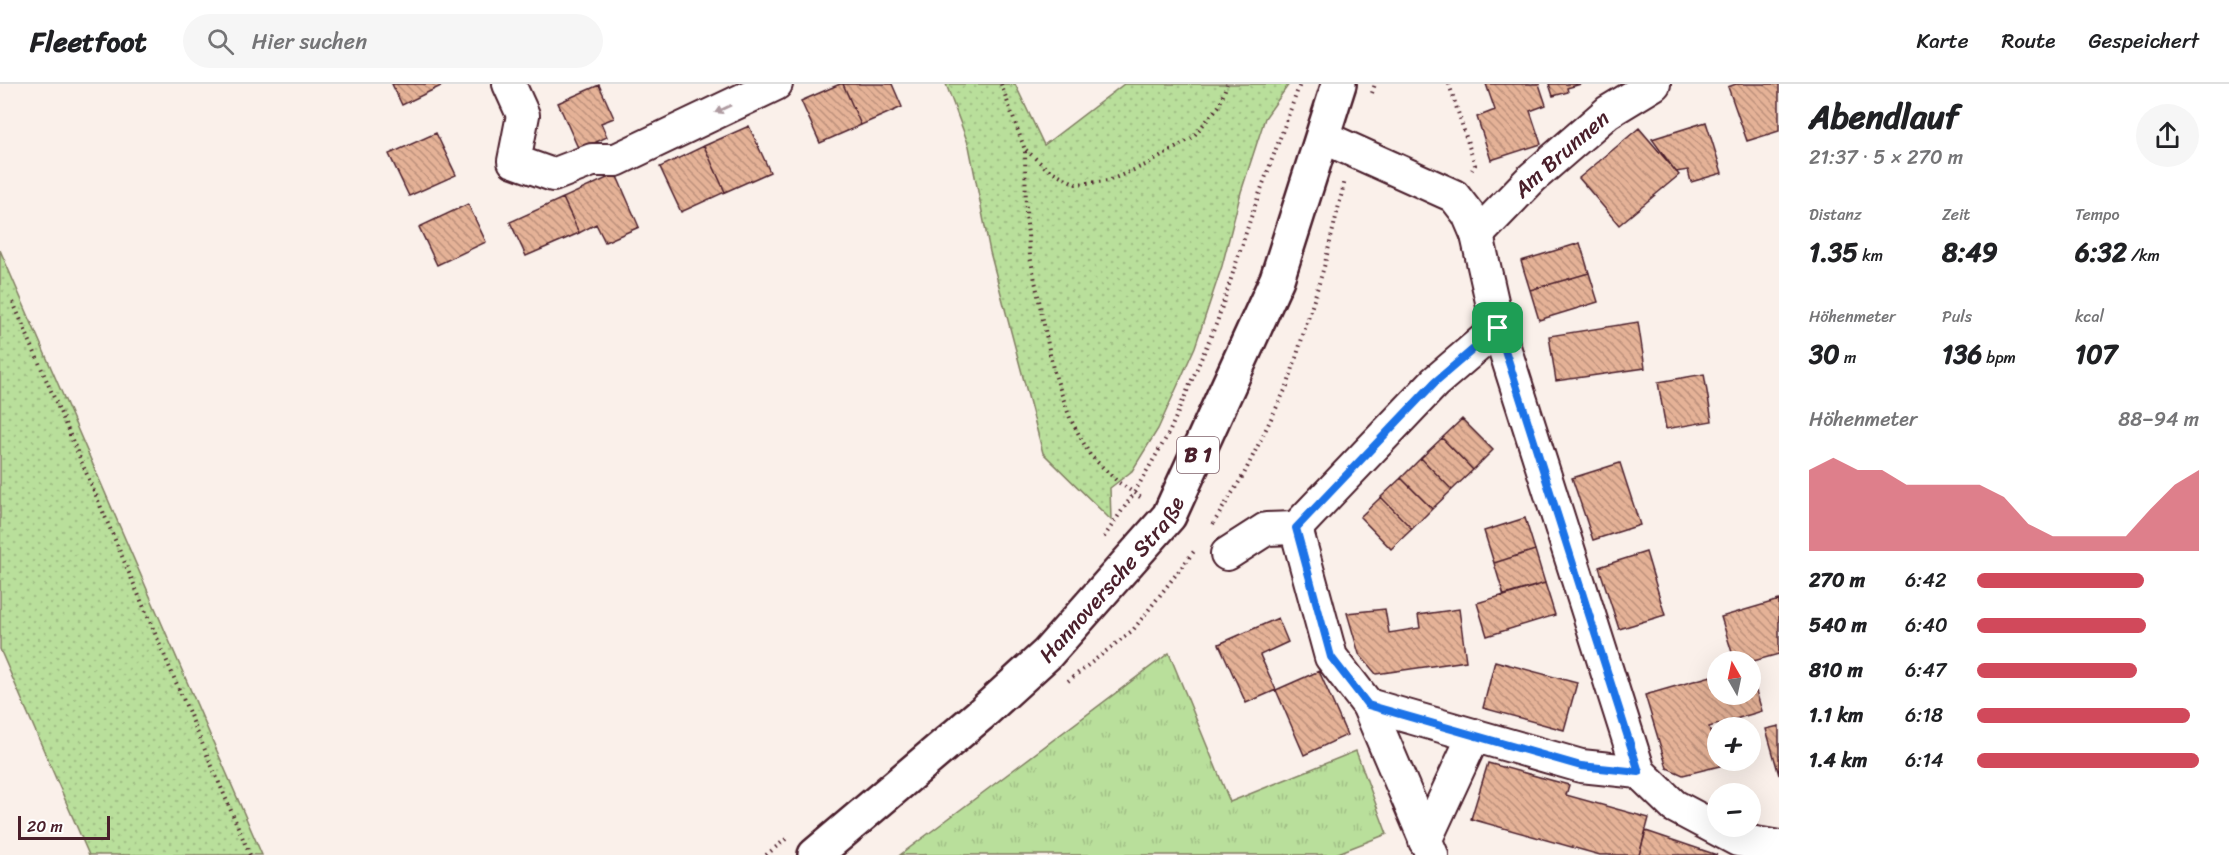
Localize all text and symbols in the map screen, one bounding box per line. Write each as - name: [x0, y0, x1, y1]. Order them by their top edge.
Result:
- search box: [183, 14, 603, 68]
- text: Fleetfoot: [30, 17, 147, 66]
- text: Hier suchen: [252, 22, 367, 61]
- text: Karte: [1917, 22, 1968, 60]
- text: Route: [2001, 22, 2055, 60]
- text: Gespeichert: [2088, 22, 2199, 60]
- icon: search: [204, 25, 237, 58]
- text: Abendlauf: [1809, 88, 1959, 146]
- street label: Am Brunnen: [1502, 99, 1618, 208]
- button: share: [2136, 104, 2199, 167]
- one-way arrow: [714, 105, 731, 114]
- text: 21:37 · 5 × 270 m: [1809, 140, 1963, 175]
- text: Distanz: [1809, 200, 1862, 229]
- text: Zeit: [1942, 200, 1970, 229]
- text: Tempo: [2075, 200, 2120, 229]
- text: 1.35: [1809, 229, 1858, 275]
- text: 8:49: [1942, 229, 1998, 275]
- text: 6:32: [2075, 229, 2127, 275]
- text: km: [1858, 241, 1883, 270]
- text: /km: [2127, 241, 2160, 270]
- pin: [1472, 302, 1523, 353]
- text: Höhenmeter: [1809, 302, 1895, 331]
- text: Puls: [1942, 302, 1972, 331]
- text: kcal: [2075, 302, 2104, 331]
- icon: arrive: [1481, 311, 1514, 344]
- text: 30: [1809, 331, 1840, 377]
- text: 136: [1942, 331, 1982, 377]
- text: 107: [2075, 331, 2117, 377]
- text: m: [1840, 343, 1856, 372]
- text: bpm: [1982, 343, 2016, 372]
- text: Höhenmeter: [1809, 402, 1917, 437]
- text: 88–94 m: [2118, 402, 2199, 437]
- road number: B 1: [1177, 437, 1219, 473]
- street label: Hannoversche Straße: [1028, 489, 1195, 672]
- text: 270 m: [1809, 563, 1865, 598]
- text: 6:42: [1905, 563, 1946, 598]
- text: 540 m: [1809, 608, 1867, 643]
- text: 6:40: [1905, 608, 1948, 643]
- north arrow: [1707, 651, 1761, 705]
- map controls: [1707, 651, 1761, 837]
- text: 810 m: [1809, 653, 1863, 688]
- text: 6:47: [1905, 653, 1946, 688]
- text: 1.1 km: [1809, 698, 1863, 733]
- text: 6:18: [1905, 698, 1943, 733]
- button: +: [1707, 717, 1761, 771]
- text: 1.4 km: [1809, 743, 1867, 778]
- text: 6:14: [1905, 743, 1943, 778]
- button: −: [1707, 783, 1761, 837]
- text: 20 m: [27, 812, 63, 841]
- scale bar: [18, 813, 110, 840]

